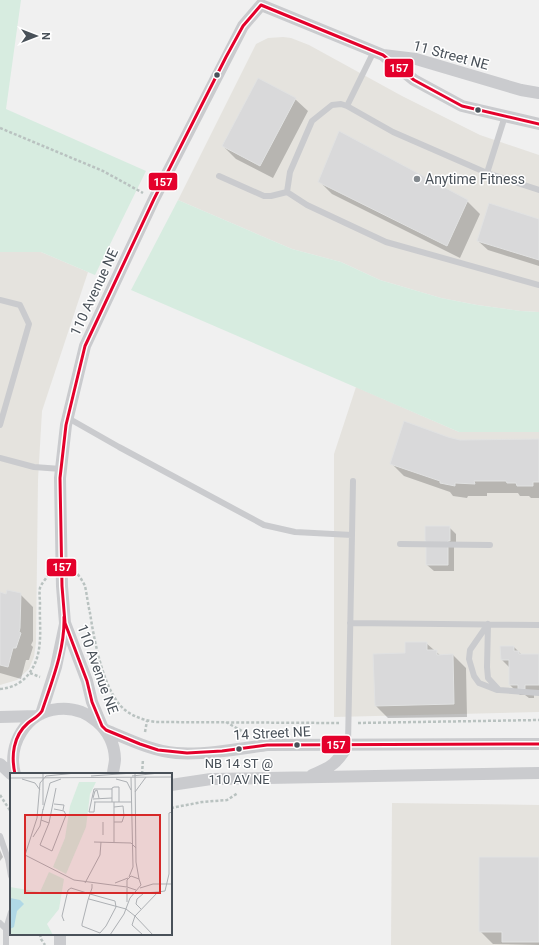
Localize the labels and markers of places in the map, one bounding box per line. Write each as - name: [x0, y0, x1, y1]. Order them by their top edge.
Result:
- unlabelled marker: [212, 70, 222, 80]
- unlabelled marker: [473, 105, 483, 115]
- place label: Anytime Fitness: [425, 171, 525, 187]
- marker: Anytime Fitness: [412, 174, 422, 184]
- unlabelled marker: [292, 740, 302, 750]
- marker: NB 14 ST @ 110 AV NE: [234, 744, 244, 754]
- place label: NB 14 ST @ 110 AV NE: [205, 756, 274, 787]

